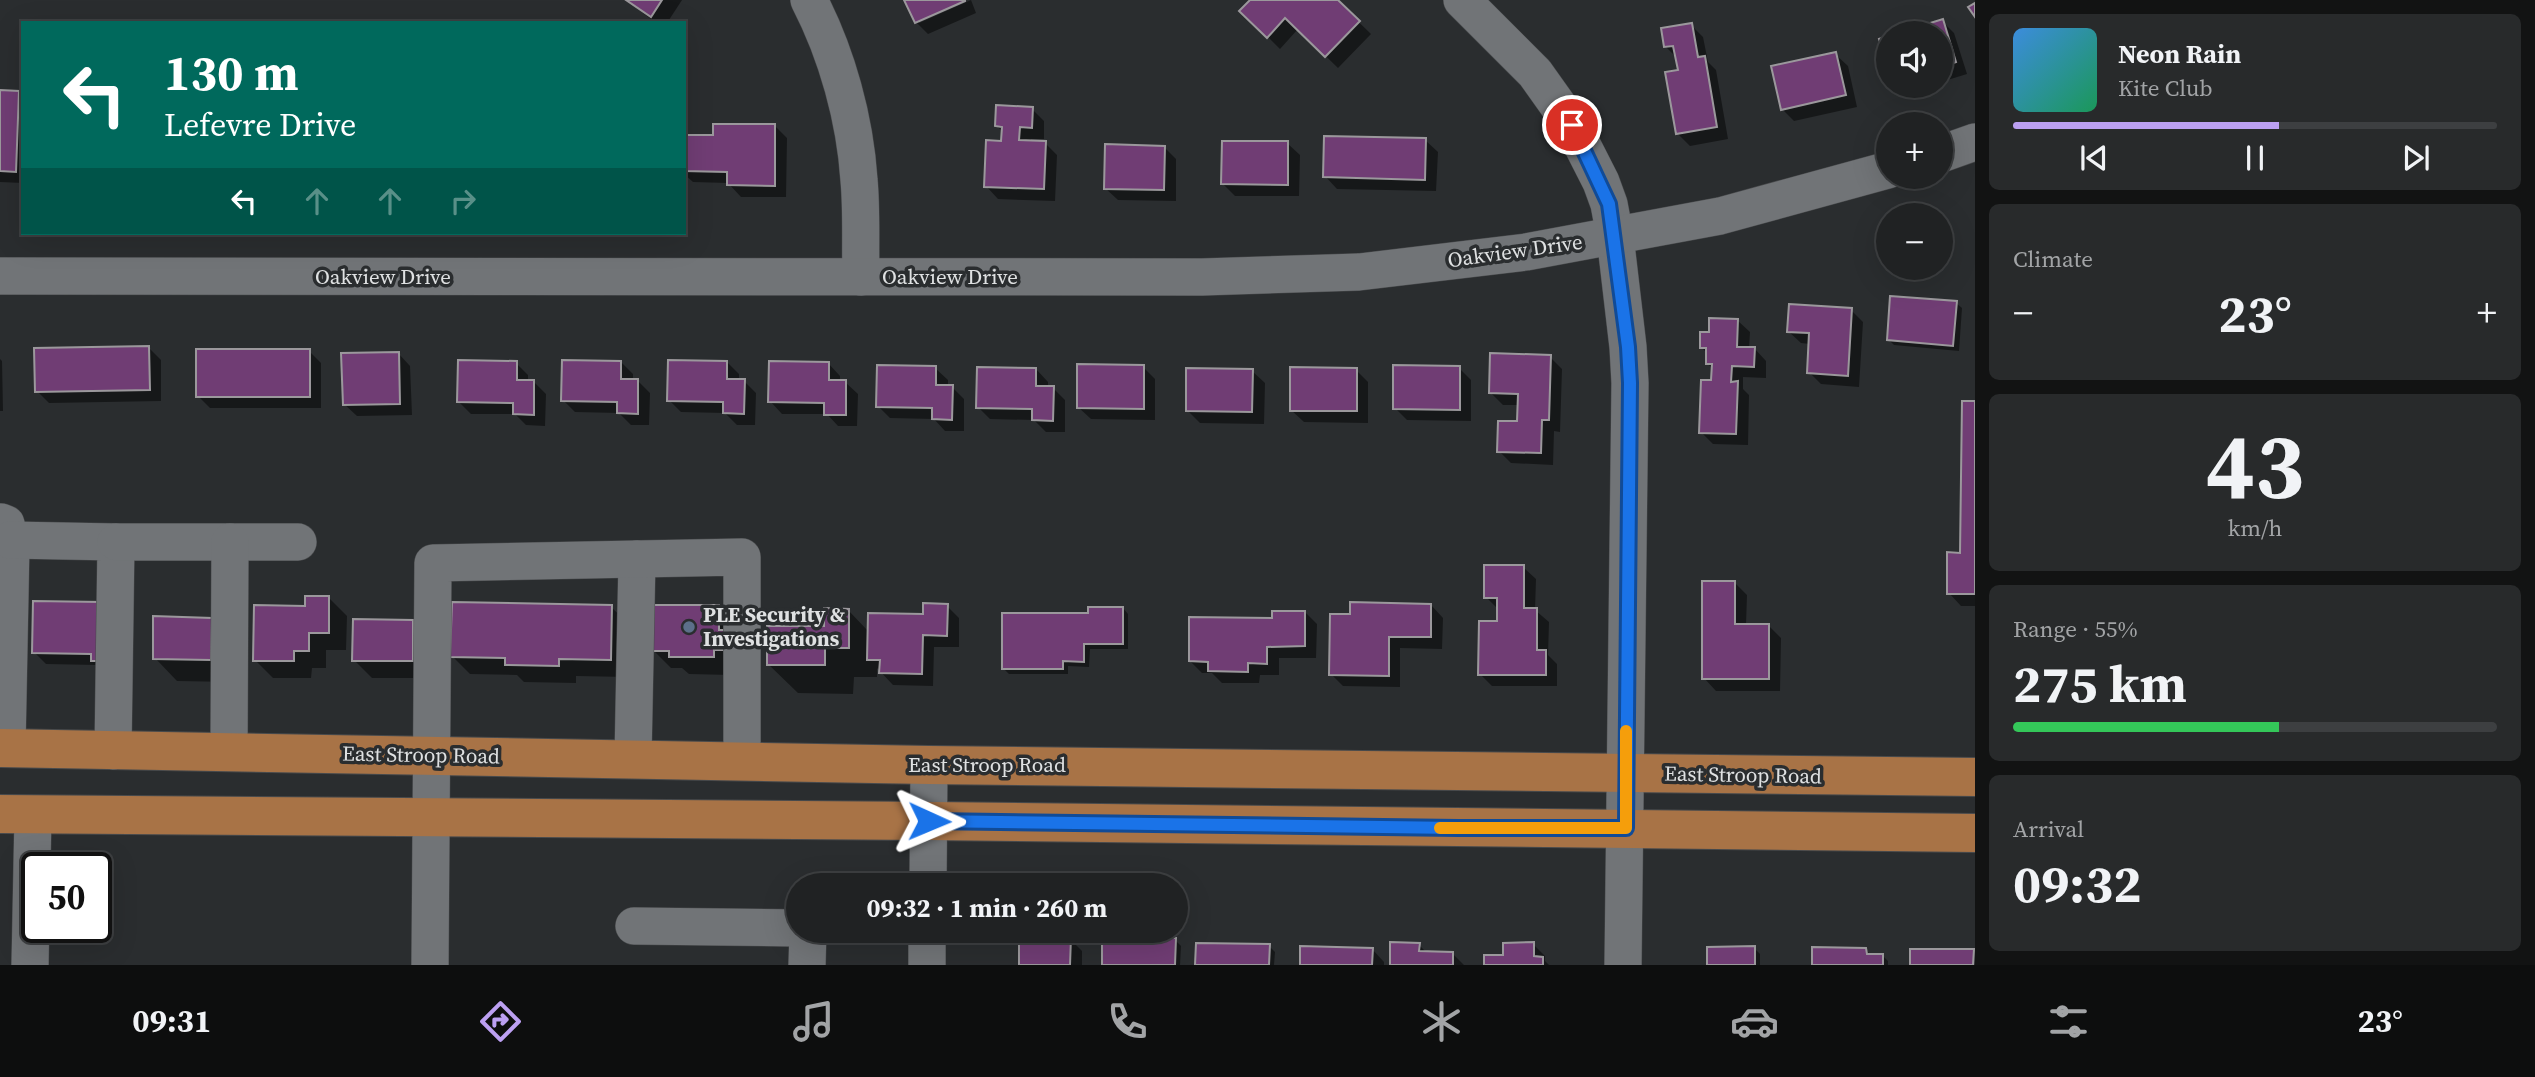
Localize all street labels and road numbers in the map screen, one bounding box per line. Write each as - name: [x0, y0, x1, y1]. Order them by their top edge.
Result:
- street label: Oakview Drive: [1446, 227, 1584, 274]
- street label: Oakview Drive: [315, 262, 451, 291]
- street label: Oakview Drive: [882, 262, 1018, 291]
- street label: East Stroop Road: [342, 739, 500, 770]
- street label: East Stroop Road: [908, 750, 1066, 779]
- street label: East Stroop Road: [1664, 759, 1822, 790]

